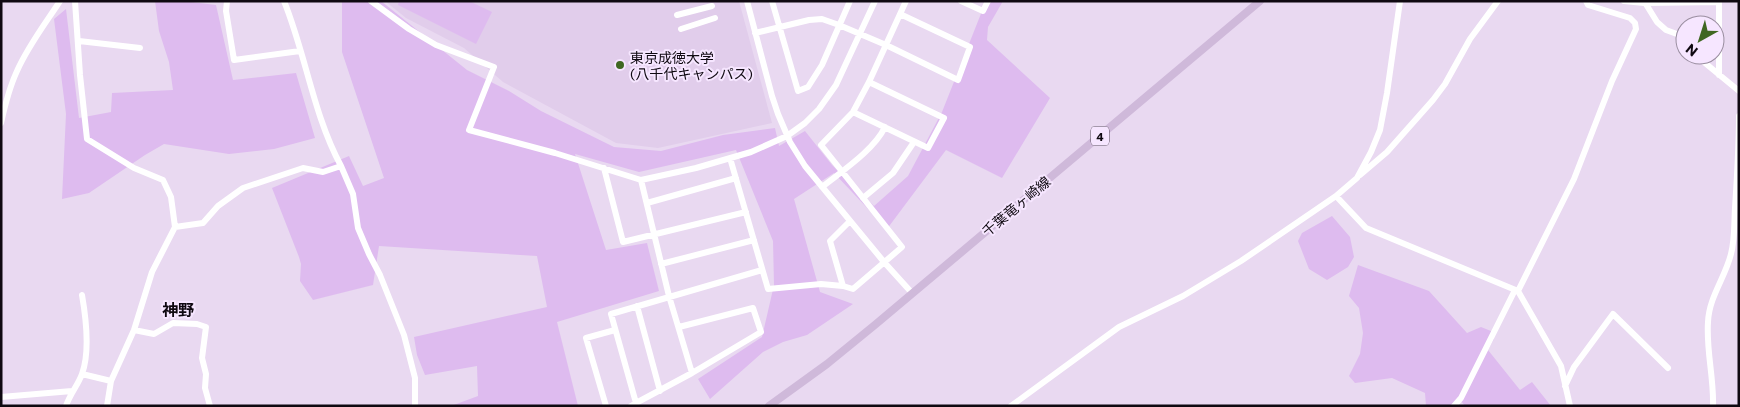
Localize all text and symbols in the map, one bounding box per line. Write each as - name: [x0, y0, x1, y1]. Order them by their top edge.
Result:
- north arrow: [1675, 15, 1725, 65]
- text: N: [1682, 41, 1701, 60]
- place label: 東京成徳大学 (八千代キャンパス): [630, 49, 753, 82]
- marker: 東京成徳大学 (八千代キャンパス): [614, 59, 626, 71]
- road number: 4: [1091, 126, 1109, 146]
- street label: 千葉竜ヶ崎線: [978, 172, 1054, 240]
- district label: 神野: [162, 300, 194, 319]

